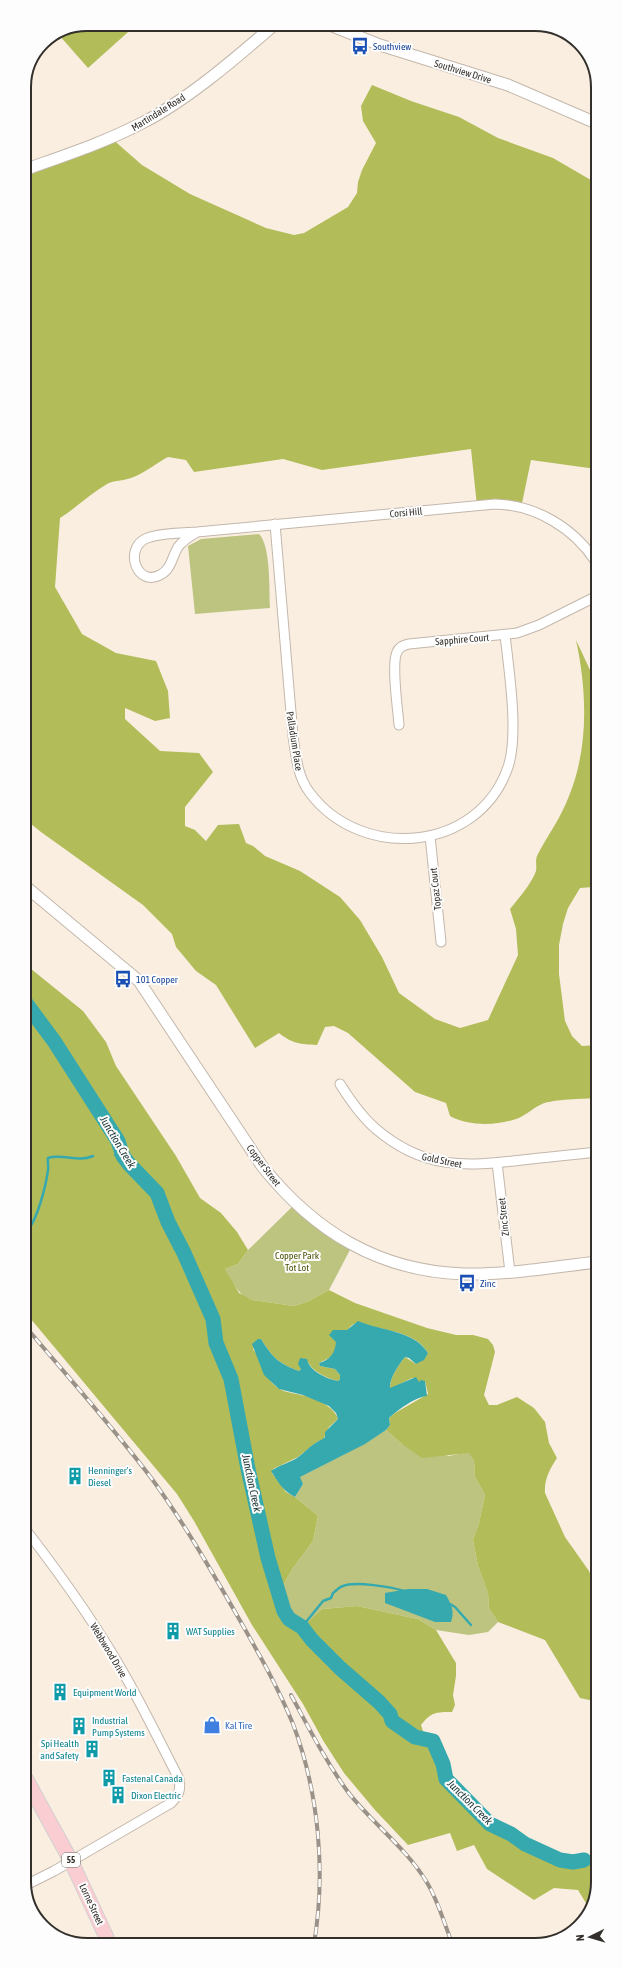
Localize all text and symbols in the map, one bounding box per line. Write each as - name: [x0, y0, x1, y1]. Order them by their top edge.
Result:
- bus stop icon: Southview: [350, 36, 370, 56]
- place label: Southview: [373, 41, 411, 52]
- street label: Southview Drive: [433, 58, 493, 86]
- street label: Martindale Road: [129, 91, 187, 133]
- street label: Corsi Hill: [389, 506, 423, 519]
- street label: Sapphire Court: [435, 632, 490, 647]
- street label: Palladium Place: [284, 710, 305, 772]
- street label: Topaz Court: [428, 867, 443, 911]
- bus stop icon: 101 Copper: [113, 969, 133, 989]
- place label: 101 Copper: [136, 974, 179, 985]
- water label: Junction Creek: [97, 1113, 138, 1170]
- street label: Copper Street: [244, 1142, 283, 1188]
- street label: Gold Street: [421, 1151, 463, 1170]
- street label: Zinc Street: [496, 1197, 511, 1237]
- park label: Copper Park Tot Lot: [275, 1250, 320, 1273]
- bus stop icon: Zinc: [457, 1273, 477, 1293]
- place label: Zinc: [480, 1278, 496, 1289]
- water label: Junction Creek: [240, 1452, 264, 1513]
- place label: Henninger's Diesel: [88, 1465, 132, 1488]
- building icon: Henninger's Diesel: [65, 1466, 85, 1486]
- street label: Webbwood Drive: [88, 1621, 129, 1680]
- building icon: WAT Supplies: [163, 1621, 183, 1641]
- place label: WAT Supplies: [186, 1626, 235, 1637]
- building icon: Equipment World: [50, 1682, 70, 1702]
- place label: Equipment World: [73, 1687, 137, 1698]
- place label: Industrial Pump Systems: [92, 1715, 145, 1738]
- shop icon: Kal Tire: [202, 1715, 222, 1735]
- building icon: Industrial Pump Systems: [69, 1716, 89, 1736]
- place label: Kal Tire: [225, 1720, 253, 1731]
- place label: Spi Health and Safety: [40, 1738, 79, 1761]
- building icon: Spi Health and Safety: [82, 1739, 102, 1759]
- building icon: Fastenal Canada: [99, 1768, 119, 1788]
- place label: Fastenal Canada: [122, 1773, 183, 1784]
- water label: Junction Creek: [444, 1776, 495, 1827]
- building icon: Dixon Electric: [108, 1785, 128, 1805]
- place label: Dixon Electric: [131, 1790, 181, 1801]
- road number: 55: [62, 1853, 80, 1867]
- street label: Lorne Street: [77, 1882, 106, 1927]
- north arrow: [570, 1917, 610, 1957]
- text: N: [574, 1934, 586, 1942]

